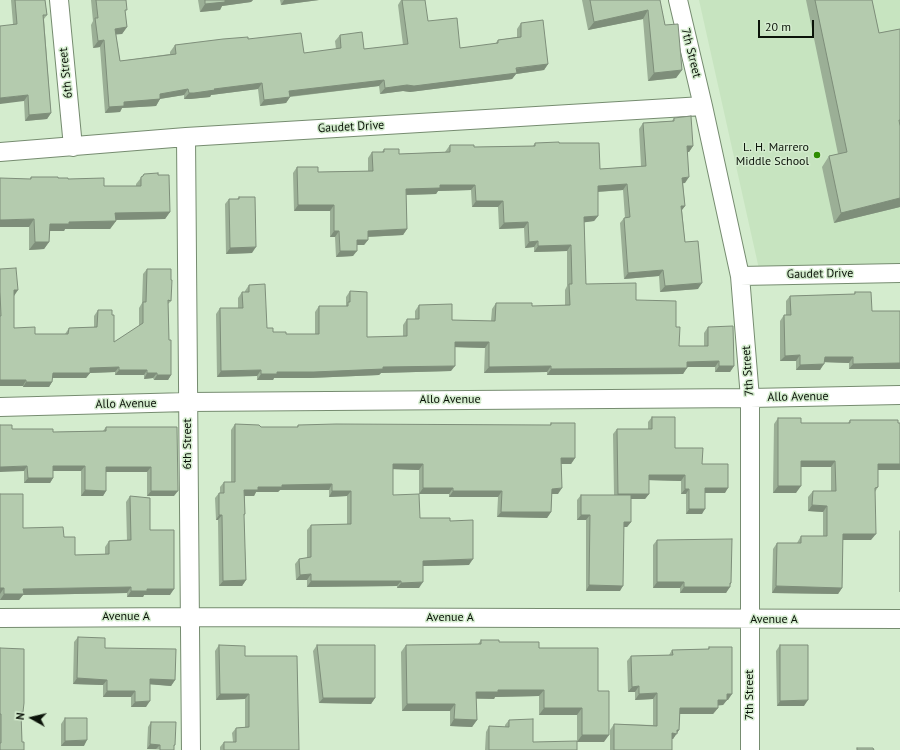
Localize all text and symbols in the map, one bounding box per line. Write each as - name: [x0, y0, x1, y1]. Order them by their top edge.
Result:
- scale bar: [760, 12, 816, 38]
- text: 20 m: [765, 19, 791, 34]
- street label: 7th Street: [678, 27, 704, 79]
- street label: 6th Street: [56, 47, 76, 99]
- street label: Gaudet Drive: [317, 118, 385, 136]
- place label: L. H. Marrero Middle School: [736, 141, 809, 169]
- marker: L. H. Marrero Middle School: [812, 150, 822, 160]
- street label: Gaudet Drive: [787, 266, 853, 282]
- street label: 7th Street: [739, 345, 757, 397]
- street label: Allo Avenue: [767, 389, 829, 405]
- street label: Allo Avenue: [419, 393, 481, 407]
- street label: Allo Avenue: [95, 396, 157, 412]
- street label: 6th Street: [181, 418, 195, 470]
- street label: Avenue A: [102, 610, 150, 624]
- street label: Avenue A: [426, 611, 474, 625]
- street label: Avenue A: [750, 613, 798, 627]
- street label: 7th Street: [743, 670, 757, 720]
- north arrow: [12, 698, 52, 738]
- text: N: [13, 712, 28, 721]

